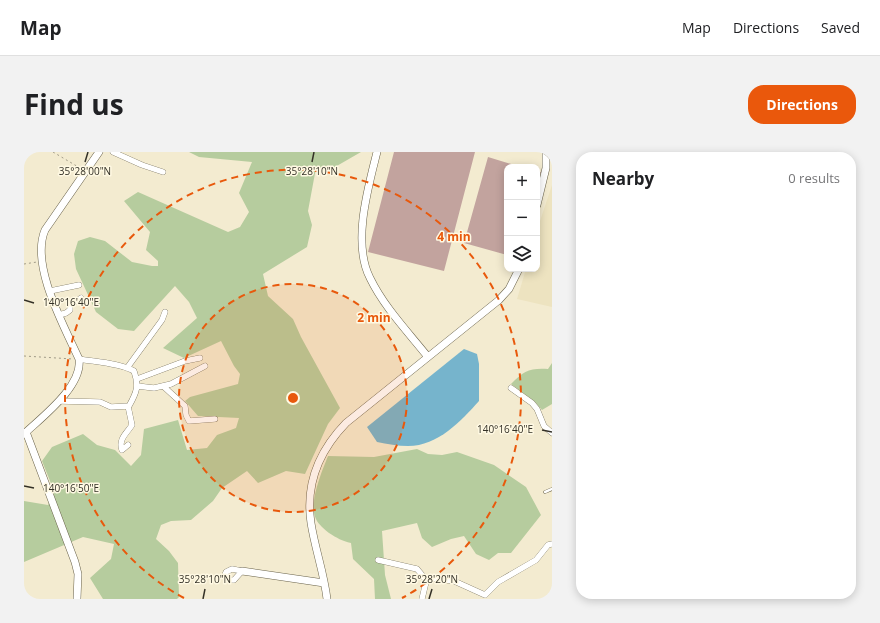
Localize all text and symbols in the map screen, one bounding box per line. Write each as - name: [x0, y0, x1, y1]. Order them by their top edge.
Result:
- text: Map: [20, 15, 61, 41]
- text: Map: [682, 18, 711, 37]
- text: Directions: [733, 18, 799, 37]
- text: Saved: [821, 18, 860, 37]
- text: Find us: [24, 85, 124, 123]
- button: Directions: [748, 85, 856, 124]
- text: 35°28'00"N: [59, 164, 111, 178]
- text: 35°28'10"N: [286, 164, 338, 178]
- map controls: [504, 164, 540, 272]
- button: +: [504, 164, 540, 200]
- text: Nearby: [592, 167, 654, 190]
- text: 0 results: [788, 169, 840, 187]
- button: −: [504, 200, 540, 236]
- text: 4 min: [437, 228, 471, 245]
- button: layers: [504, 236, 540, 272]
- text: 140°16'40"E: [43, 295, 99, 309]
- text: 2 min: [357, 309, 391, 326]
- centre of rings: [286, 391, 300, 405]
- text: 140°16'40"E: [477, 422, 533, 436]
- text: 140°16'50"E: [43, 481, 99, 495]
- text: 35°28'10"N: [179, 572, 231, 586]
- text: 35°28'20"N: [406, 572, 458, 586]

